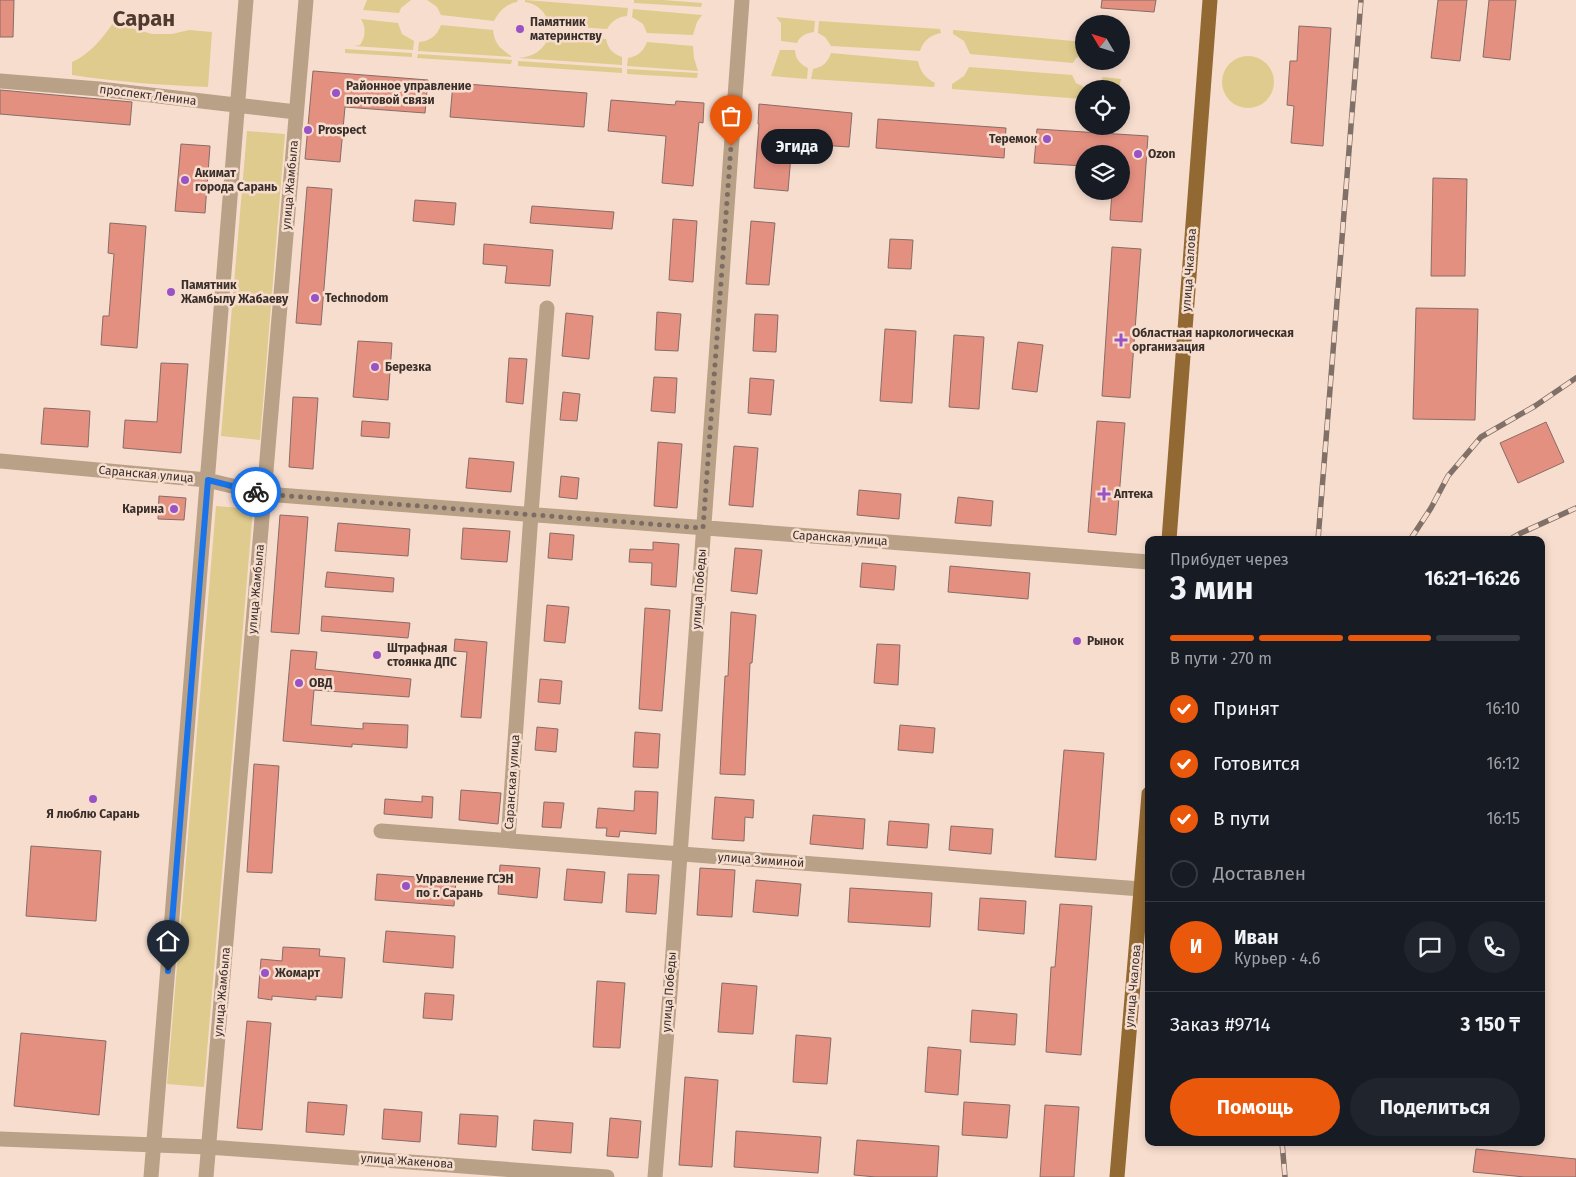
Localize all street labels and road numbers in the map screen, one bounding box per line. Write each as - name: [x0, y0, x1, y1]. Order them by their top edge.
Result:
- street label: проспект Ленина: [99, 82, 197, 108]
- street label: улица Жамбыла: [279, 139, 301, 231]
- street label: улица Чкалова: [1179, 228, 1199, 312]
- street label: Саранская улица: [98, 463, 194, 485]
- street label: Саранская улица: [792, 528, 888, 548]
- street label: улица Жамбыла: [245, 543, 267, 635]
- street label: улица Победы: [689, 548, 709, 630]
- street label: Саранская улица: [502, 734, 522, 830]
- street label: улица Зиминой: [717, 850, 805, 870]
- street label: улица Чкалова: [1122, 944, 1144, 1028]
- street label: улица Жамбыла: [211, 946, 233, 1038]
- street label: улица Победы: [659, 951, 679, 1033]
- street label: улица Жакенова: [360, 1151, 454, 1171]

